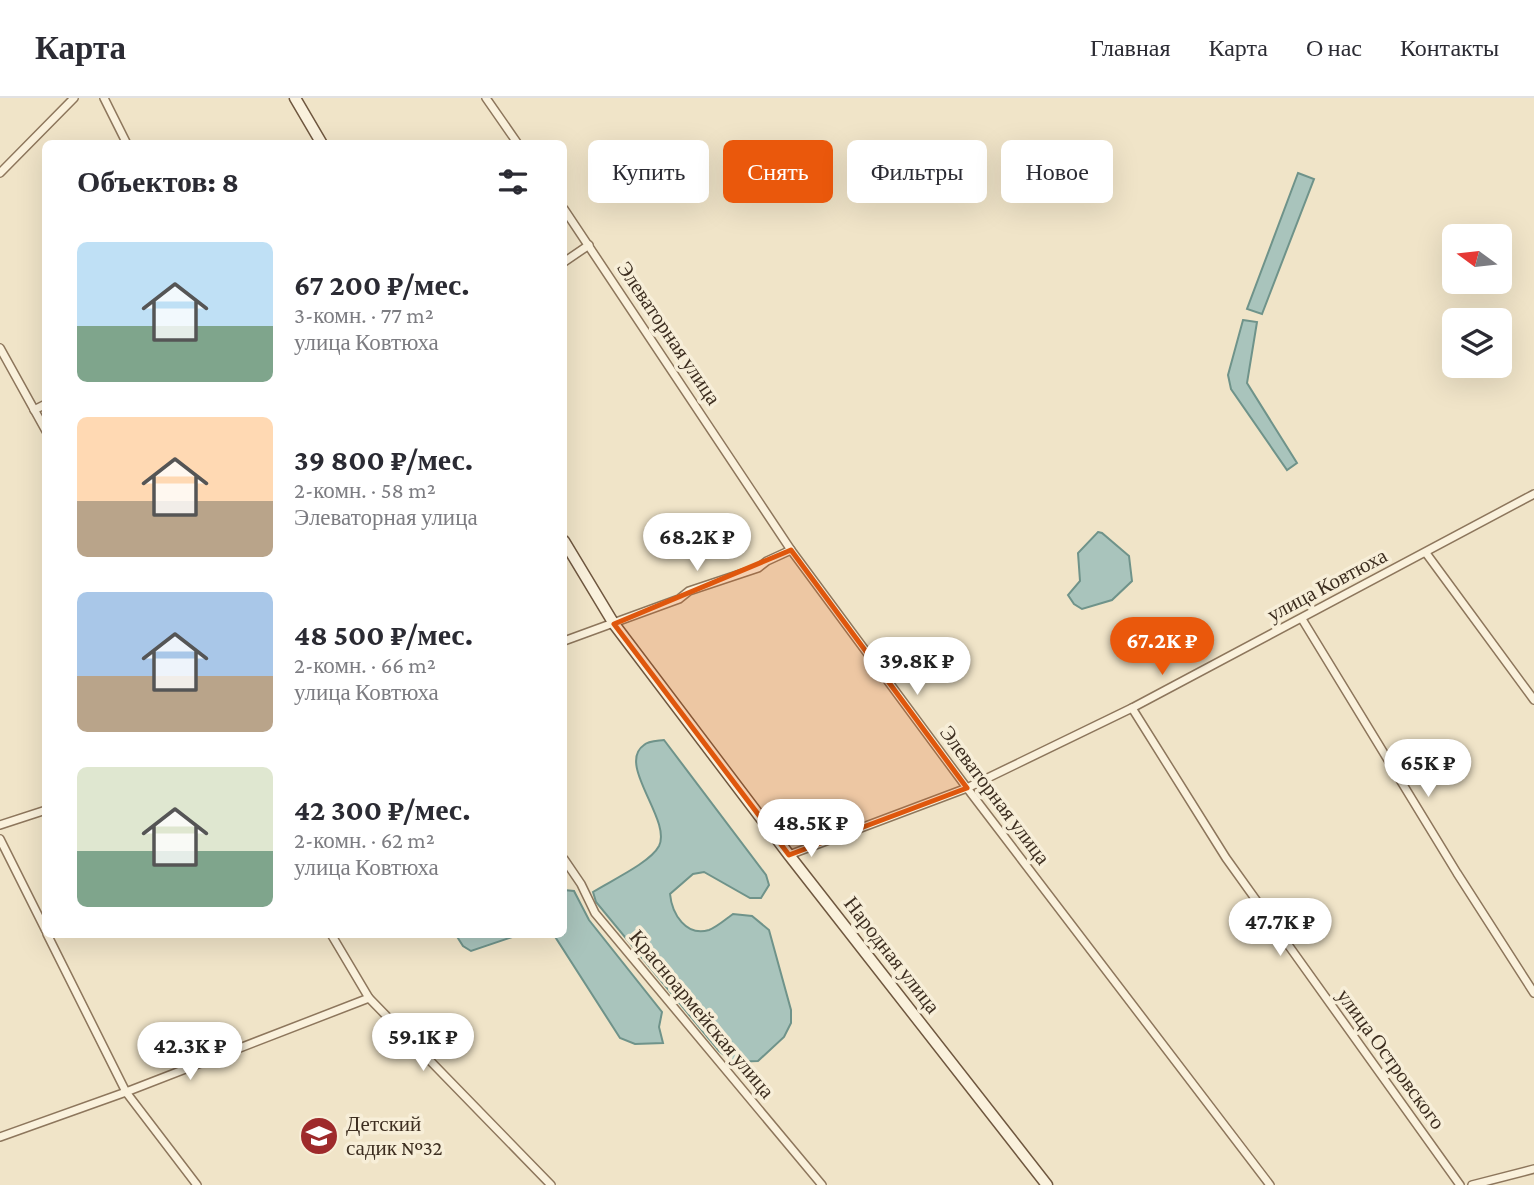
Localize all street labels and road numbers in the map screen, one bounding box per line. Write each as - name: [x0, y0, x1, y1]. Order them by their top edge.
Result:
- street label: Элеваторная улица: [612, 257, 726, 410]
- street label: улица Ковтюха: [1263, 543, 1392, 627]
- street label: Элеваторная улица: [935, 721, 1055, 870]
- street label: Народная улица: [839, 892, 945, 1019]
- street label: Красноармейская улица: [625, 925, 780, 1104]
- street label: улица Островского: [1332, 984, 1450, 1134]

